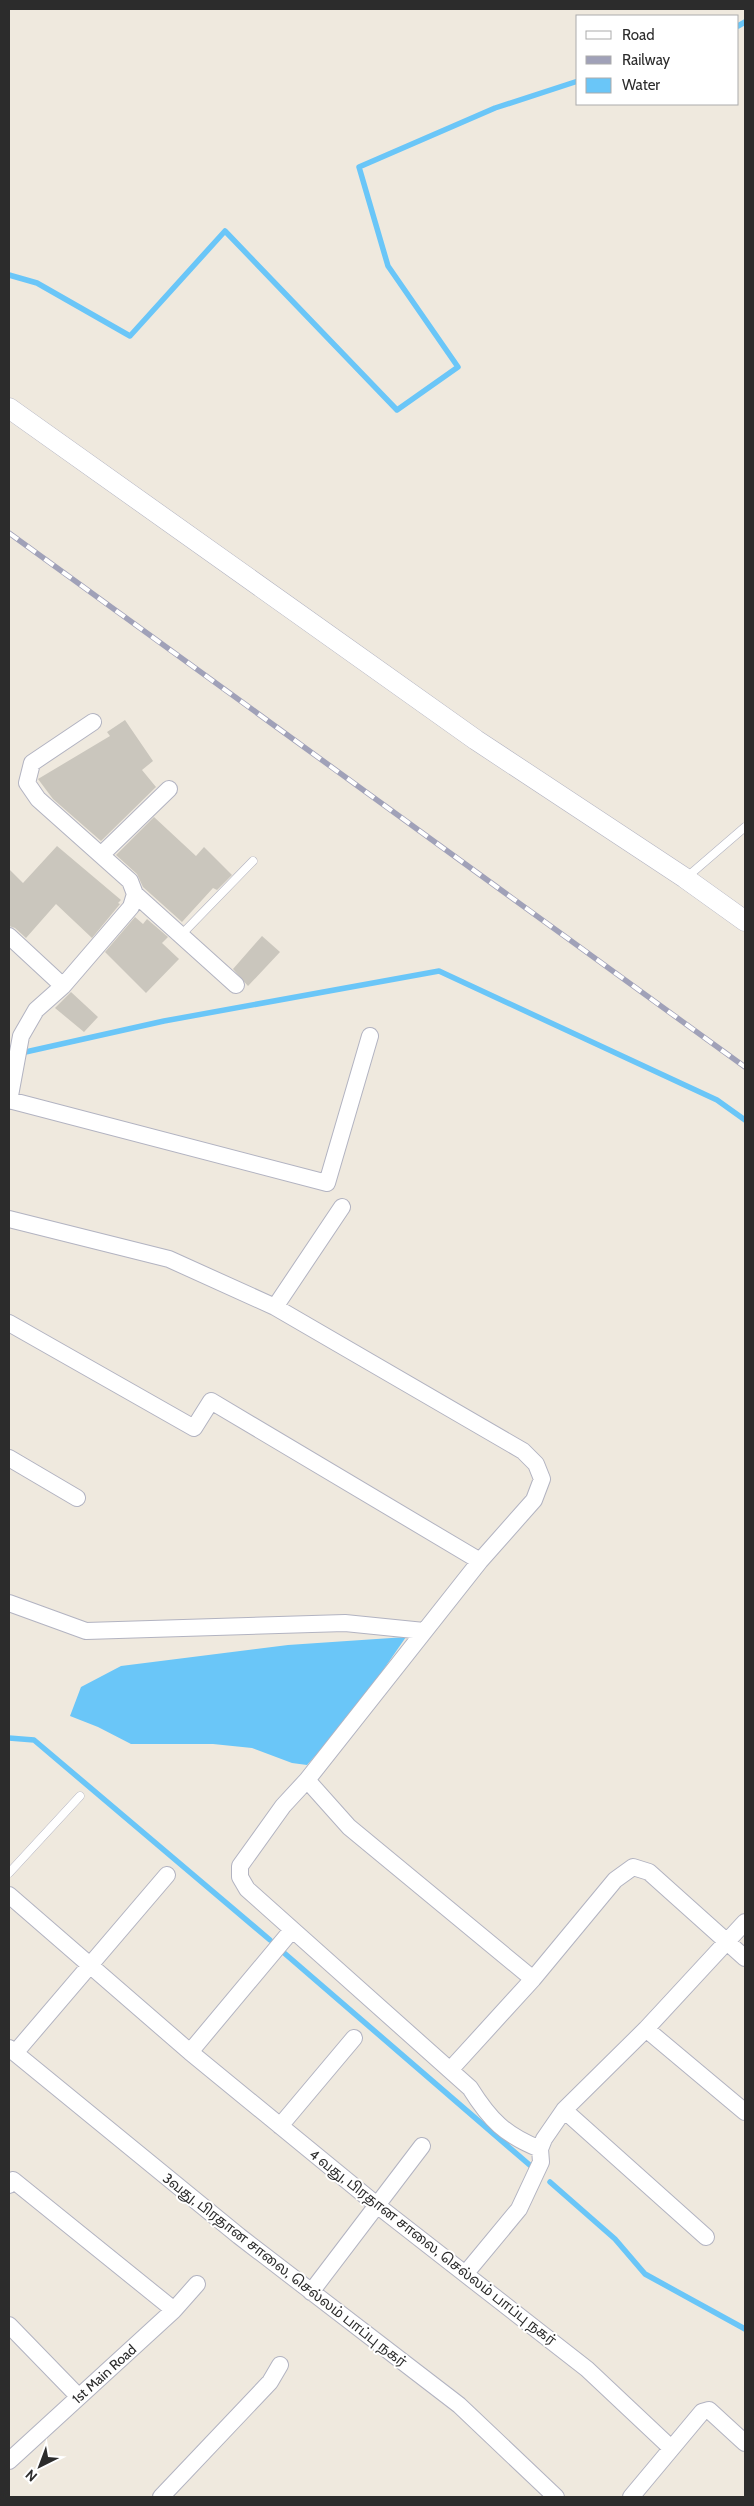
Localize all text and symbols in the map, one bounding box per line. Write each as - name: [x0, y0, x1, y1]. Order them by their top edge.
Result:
- legend: [576, 15, 739, 105]
- text: Road: [622, 26, 655, 44]
- text: Railway: [622, 51, 671, 69]
- text: Water: [622, 76, 660, 94]
- street label: 4 வது, பிரதான சாலை, செல்லம் பாப்பு நகர்: [305, 2145, 560, 2350]
- street label: 3வது, பிரதான சாலை, செல்லம் பாப்பு நகர்: [159, 2169, 411, 2372]
- street label: 1st Main Road: [68, 2340, 140, 2408]
- north arrow: [15, 2441, 65, 2491]
- text: N: [22, 2466, 41, 2486]

